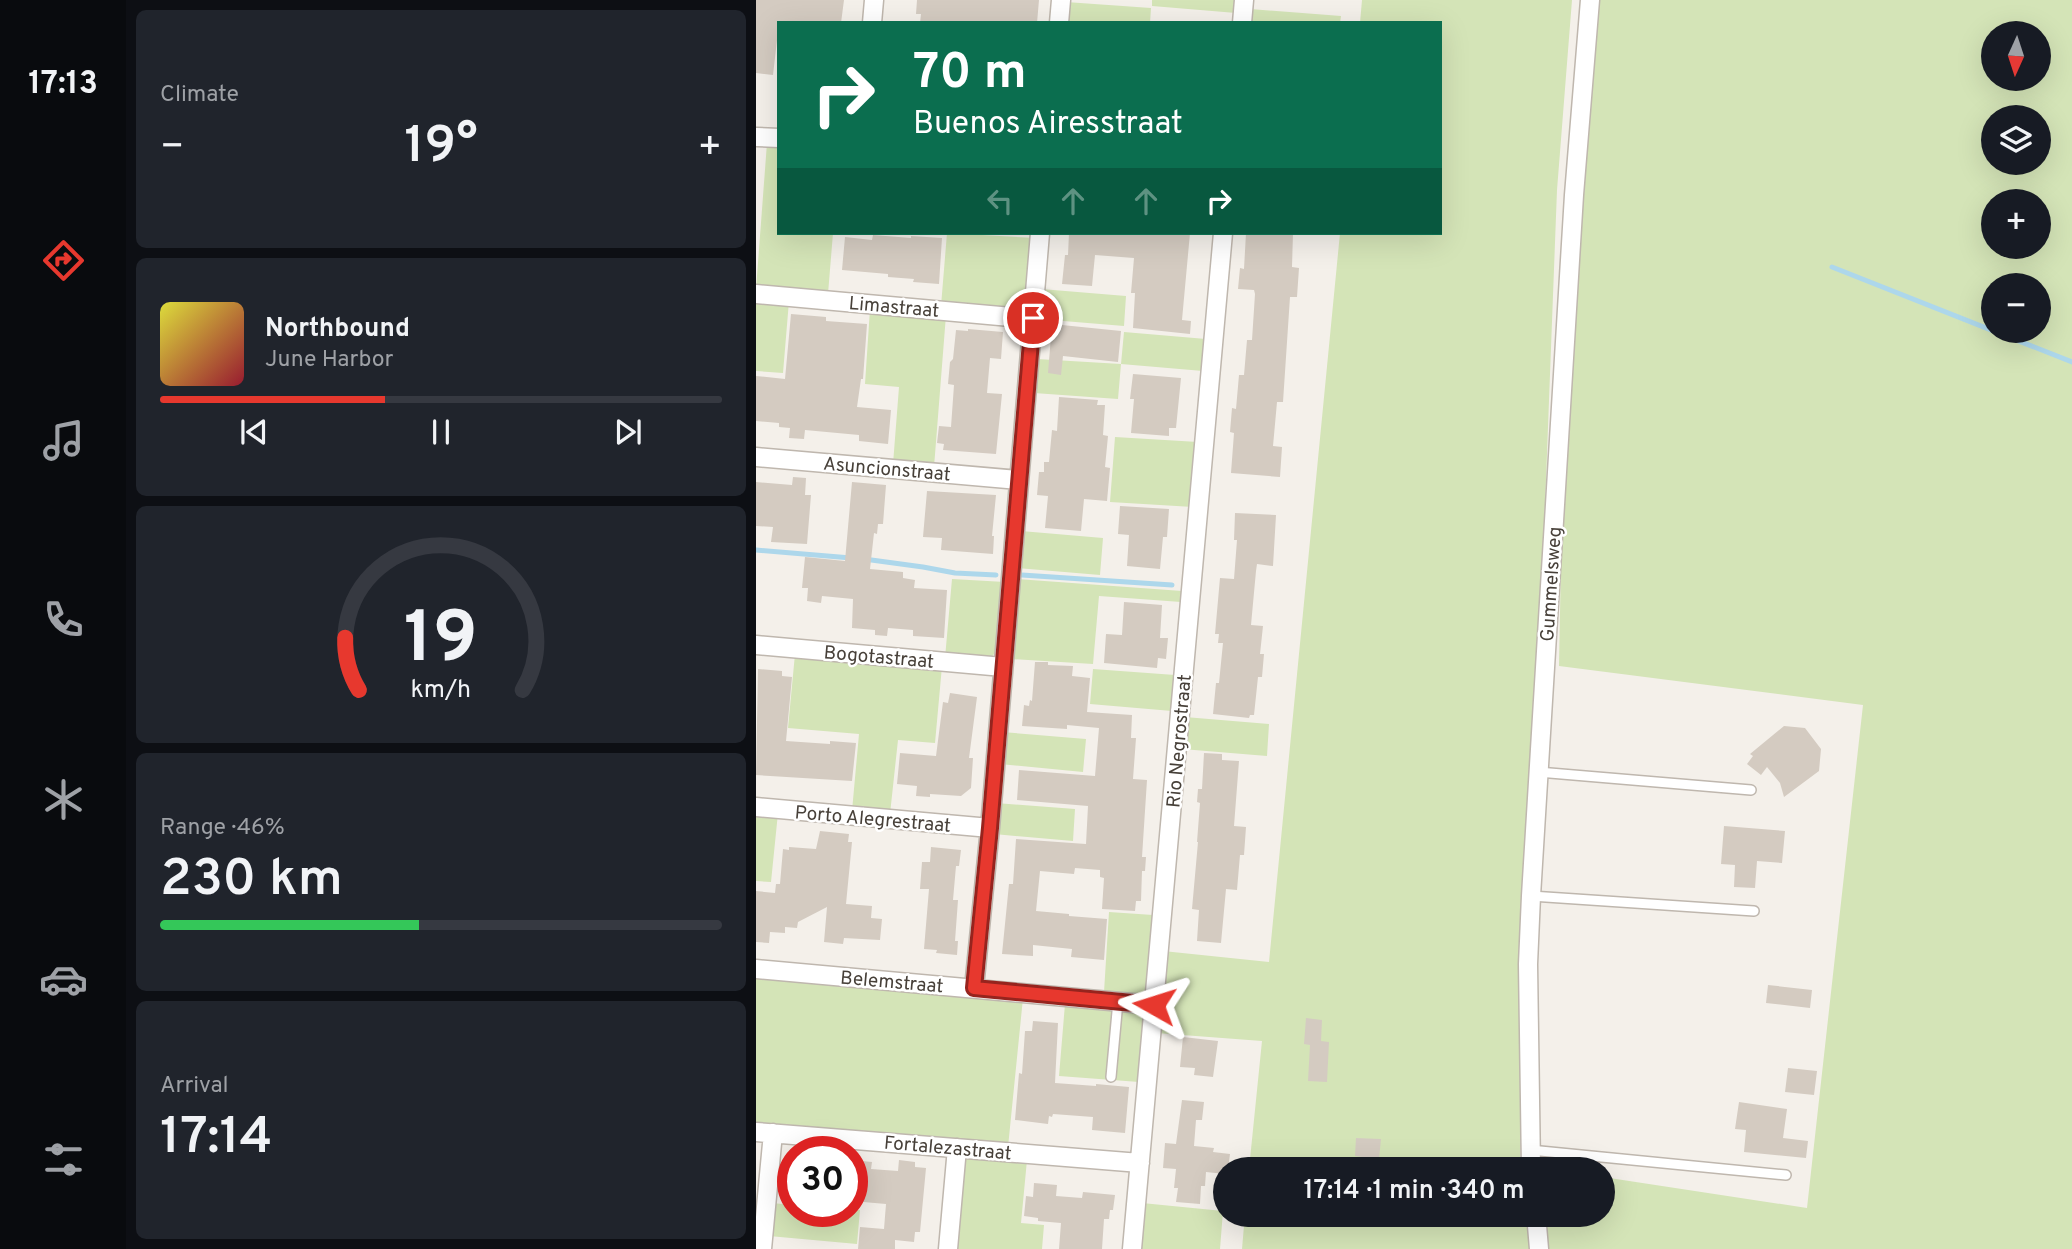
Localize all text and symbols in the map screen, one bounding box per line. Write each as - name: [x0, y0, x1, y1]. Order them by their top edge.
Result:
- north arrow: [1981, 21, 2051, 91]
- map controls: [1981, 21, 2051, 343]
- text: 70 m: [913, 44, 1027, 106]
- icon: right: [798, 49, 889, 140]
- text: 17:13: [28, 65, 98, 105]
- text: Climate: [160, 81, 239, 110]
- text: Buenos Airesstraat: [913, 105, 1183, 145]
- button: layers: [1981, 105, 2051, 175]
- text: 19°: [404, 115, 478, 181]
- text: −: [160, 124, 185, 173]
- text: +: [697, 124, 722, 173]
- icon: left: [981, 182, 1019, 220]
- icon: ahead: [1054, 182, 1092, 220]
- icon: ahead: [1127, 182, 1165, 220]
- icon: right: [1200, 182, 1238, 220]
- button: +: [1981, 189, 2051, 259]
- icon: directions: [39, 236, 88, 285]
- button: −: [1981, 273, 2051, 343]
- pin: [1003, 288, 1063, 348]
- street label: Limastraat: [848, 292, 940, 324]
- icon: arrive: [1014, 299, 1052, 337]
- text: Northbound: [265, 313, 410, 346]
- text: June Harbor: [265, 346, 393, 375]
- icon: previous: [235, 413, 273, 451]
- icon: pause: [422, 413, 460, 451]
- icon: next: [609, 413, 647, 451]
- icon: music: [39, 416, 88, 465]
- street label: Asuncionstraat: [822, 452, 952, 488]
- street label: Gummelsweg: [1536, 526, 1568, 642]
- icon: phone: [39, 595, 88, 644]
- text: 19: [404, 597, 478, 689]
- street label: Bogotastraat: [823, 641, 935, 675]
- street label: Rio Negrostraat: [1162, 673, 1198, 809]
- text: km/h: [411, 675, 471, 707]
- icon: climate: [39, 775, 88, 824]
- street label: Porto Alegrestraat: [794, 801, 952, 839]
- text: Range · 46%: [160, 814, 285, 843]
- text: 230 km: [160, 848, 343, 914]
- icon: car: [39, 955, 88, 1004]
- street label: Belemstraat: [839, 967, 944, 999]
- position arrow: [1117, 968, 1191, 1042]
- text: Arrival: [160, 1072, 229, 1101]
- text: 17:14: [160, 1106, 273, 1172]
- street label: Fortalezastraat: [883, 1131, 1013, 1167]
- icon: filters: [39, 1135, 88, 1184]
- speed limit sign: 30: [777, 1136, 868, 1227]
- text: 17:14 · 1 min · 340 m: [1303, 1175, 1525, 1208]

